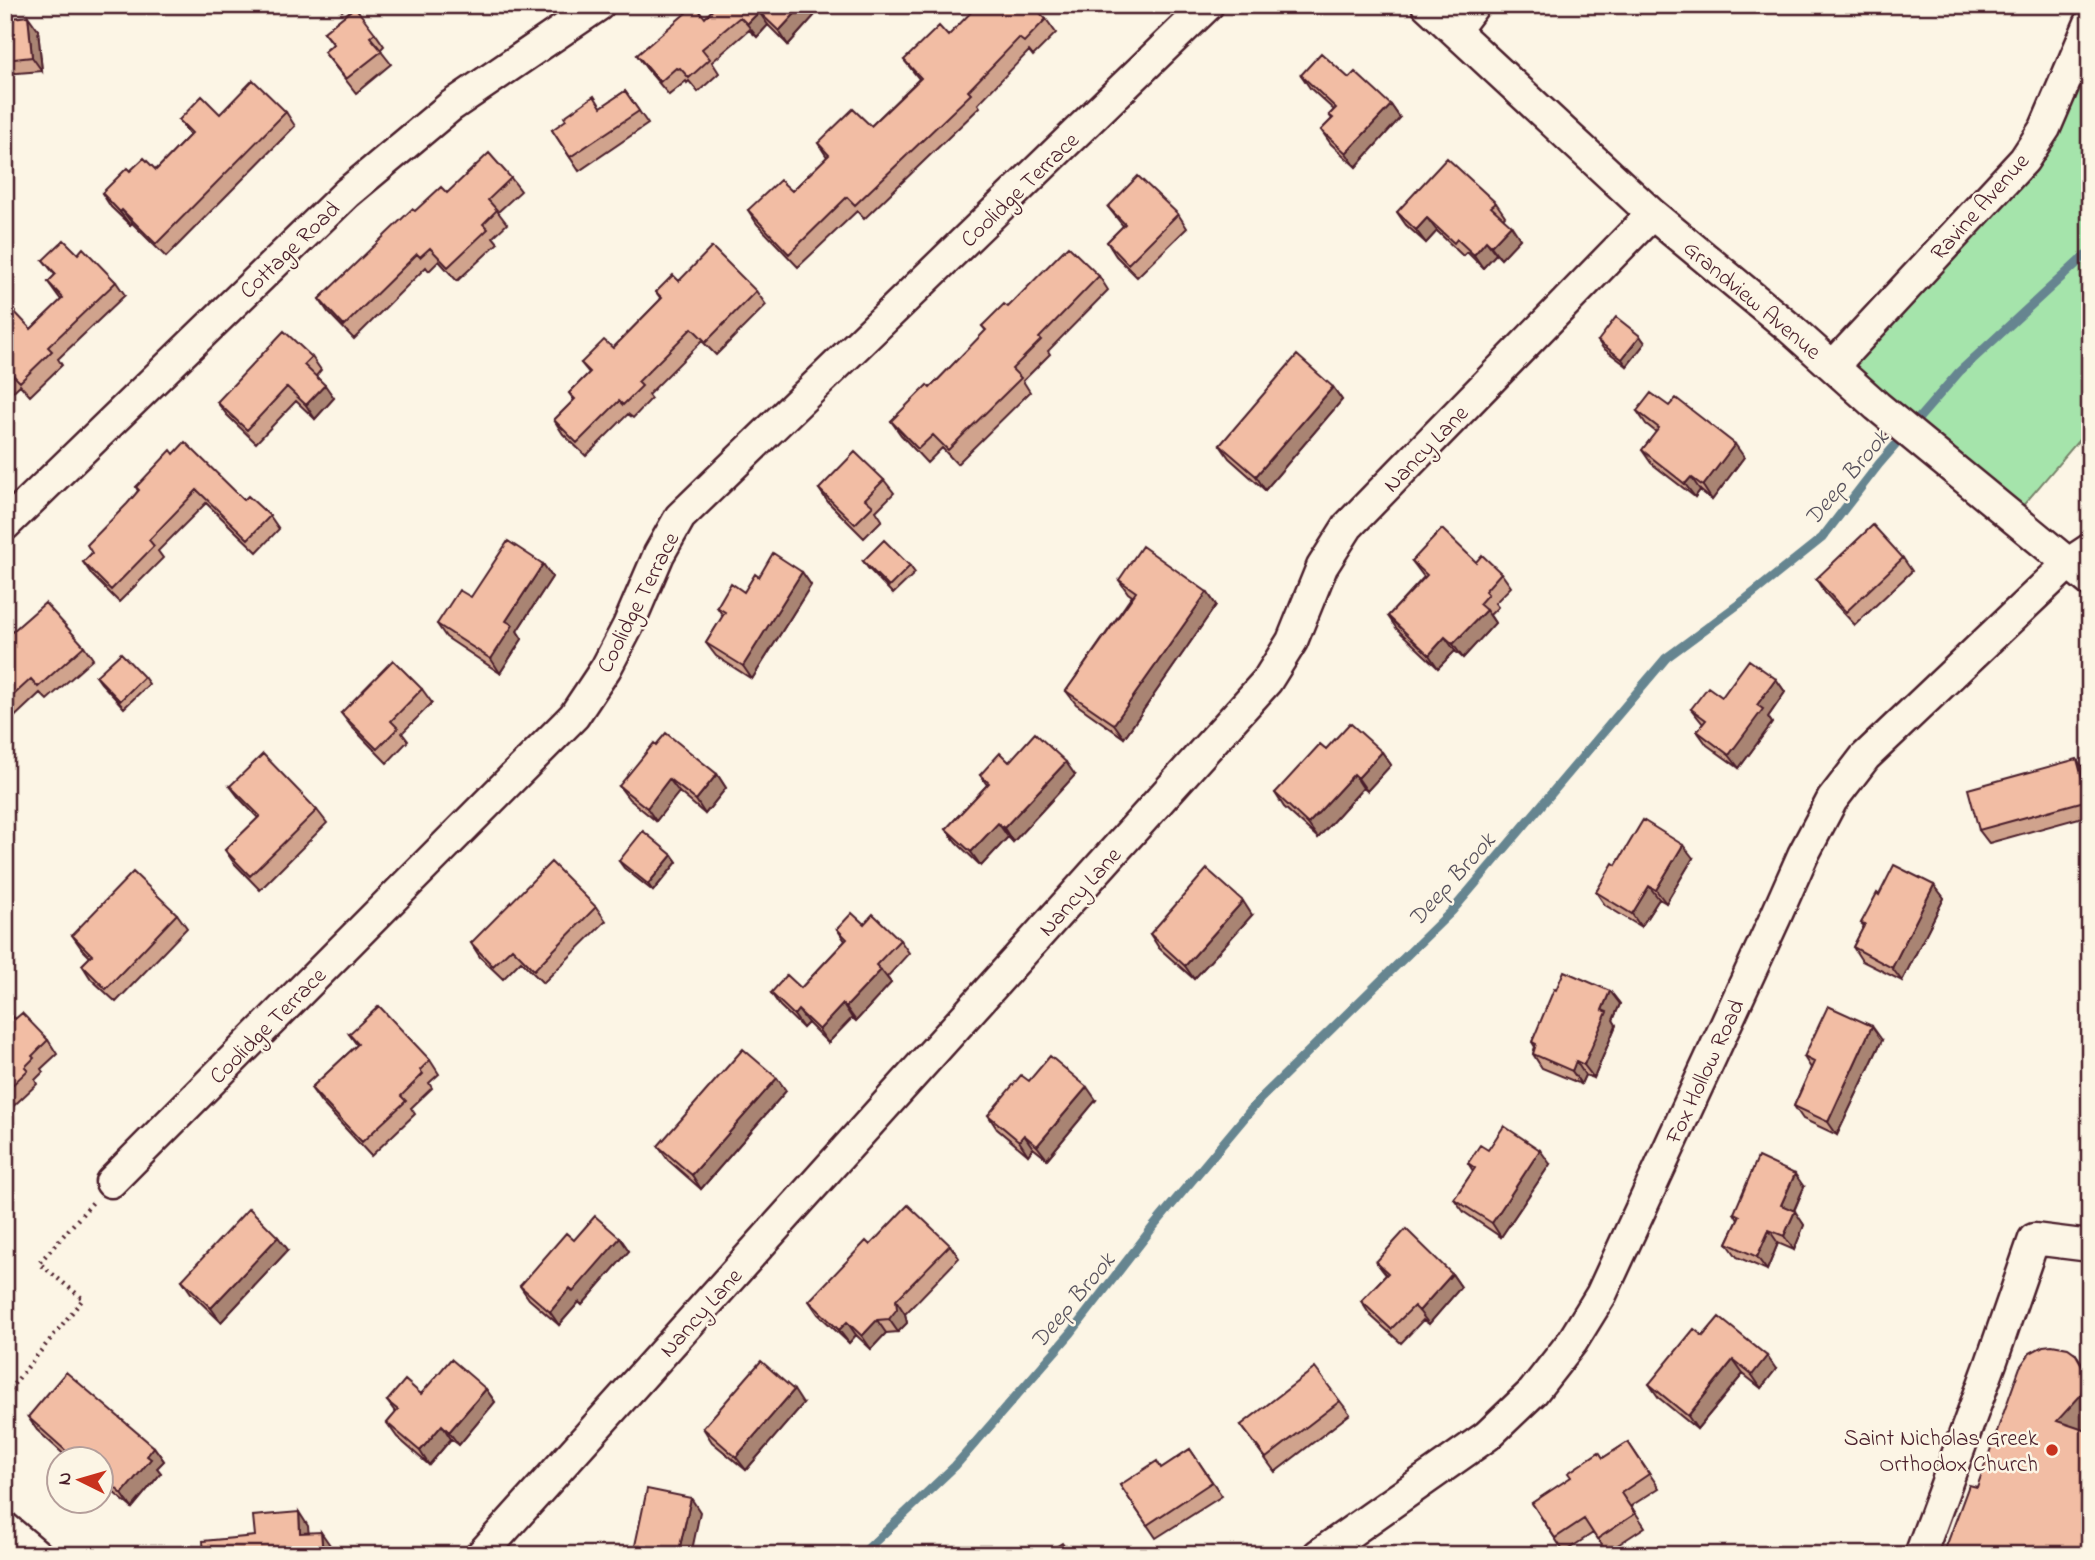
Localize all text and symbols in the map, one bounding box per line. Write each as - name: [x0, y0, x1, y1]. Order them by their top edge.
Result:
- street label: Coolidge Terrace: [954, 125, 1089, 257]
- street label: Ravine Avenue: [1924, 146, 2039, 269]
- street label: Cottage Road: [233, 194, 349, 308]
- street label: Grandview Avenue: [1675, 233, 1828, 369]
- street label: Nancy Lane: [1377, 398, 1479, 502]
- water label: Deep Brook: [1797, 422, 1900, 534]
- street label: Coolidge Terrace: [590, 526, 690, 680]
- water label: Deep Brook: [1401, 825, 1506, 936]
- street label: Nancy Lane: [1032, 840, 1132, 946]
- street label: Coolidge Terrace: [203, 960, 336, 1094]
- street label: Fox Hollow Road: [1658, 994, 1754, 1151]
- water label: Deep Brook: [1023, 1245, 1126, 1357]
- street label: Nancy Lane: [653, 1261, 753, 1367]
- place label: Saint Nicholas Greek Orthodox Church: [1844, 1423, 2039, 1482]
- marker: Saint Nicholas Greek Orthodox Church: [2044, 1442, 2060, 1458]
- north arrow: [46, 1444, 116, 1514]
- text: N: [52, 1471, 80, 1486]

